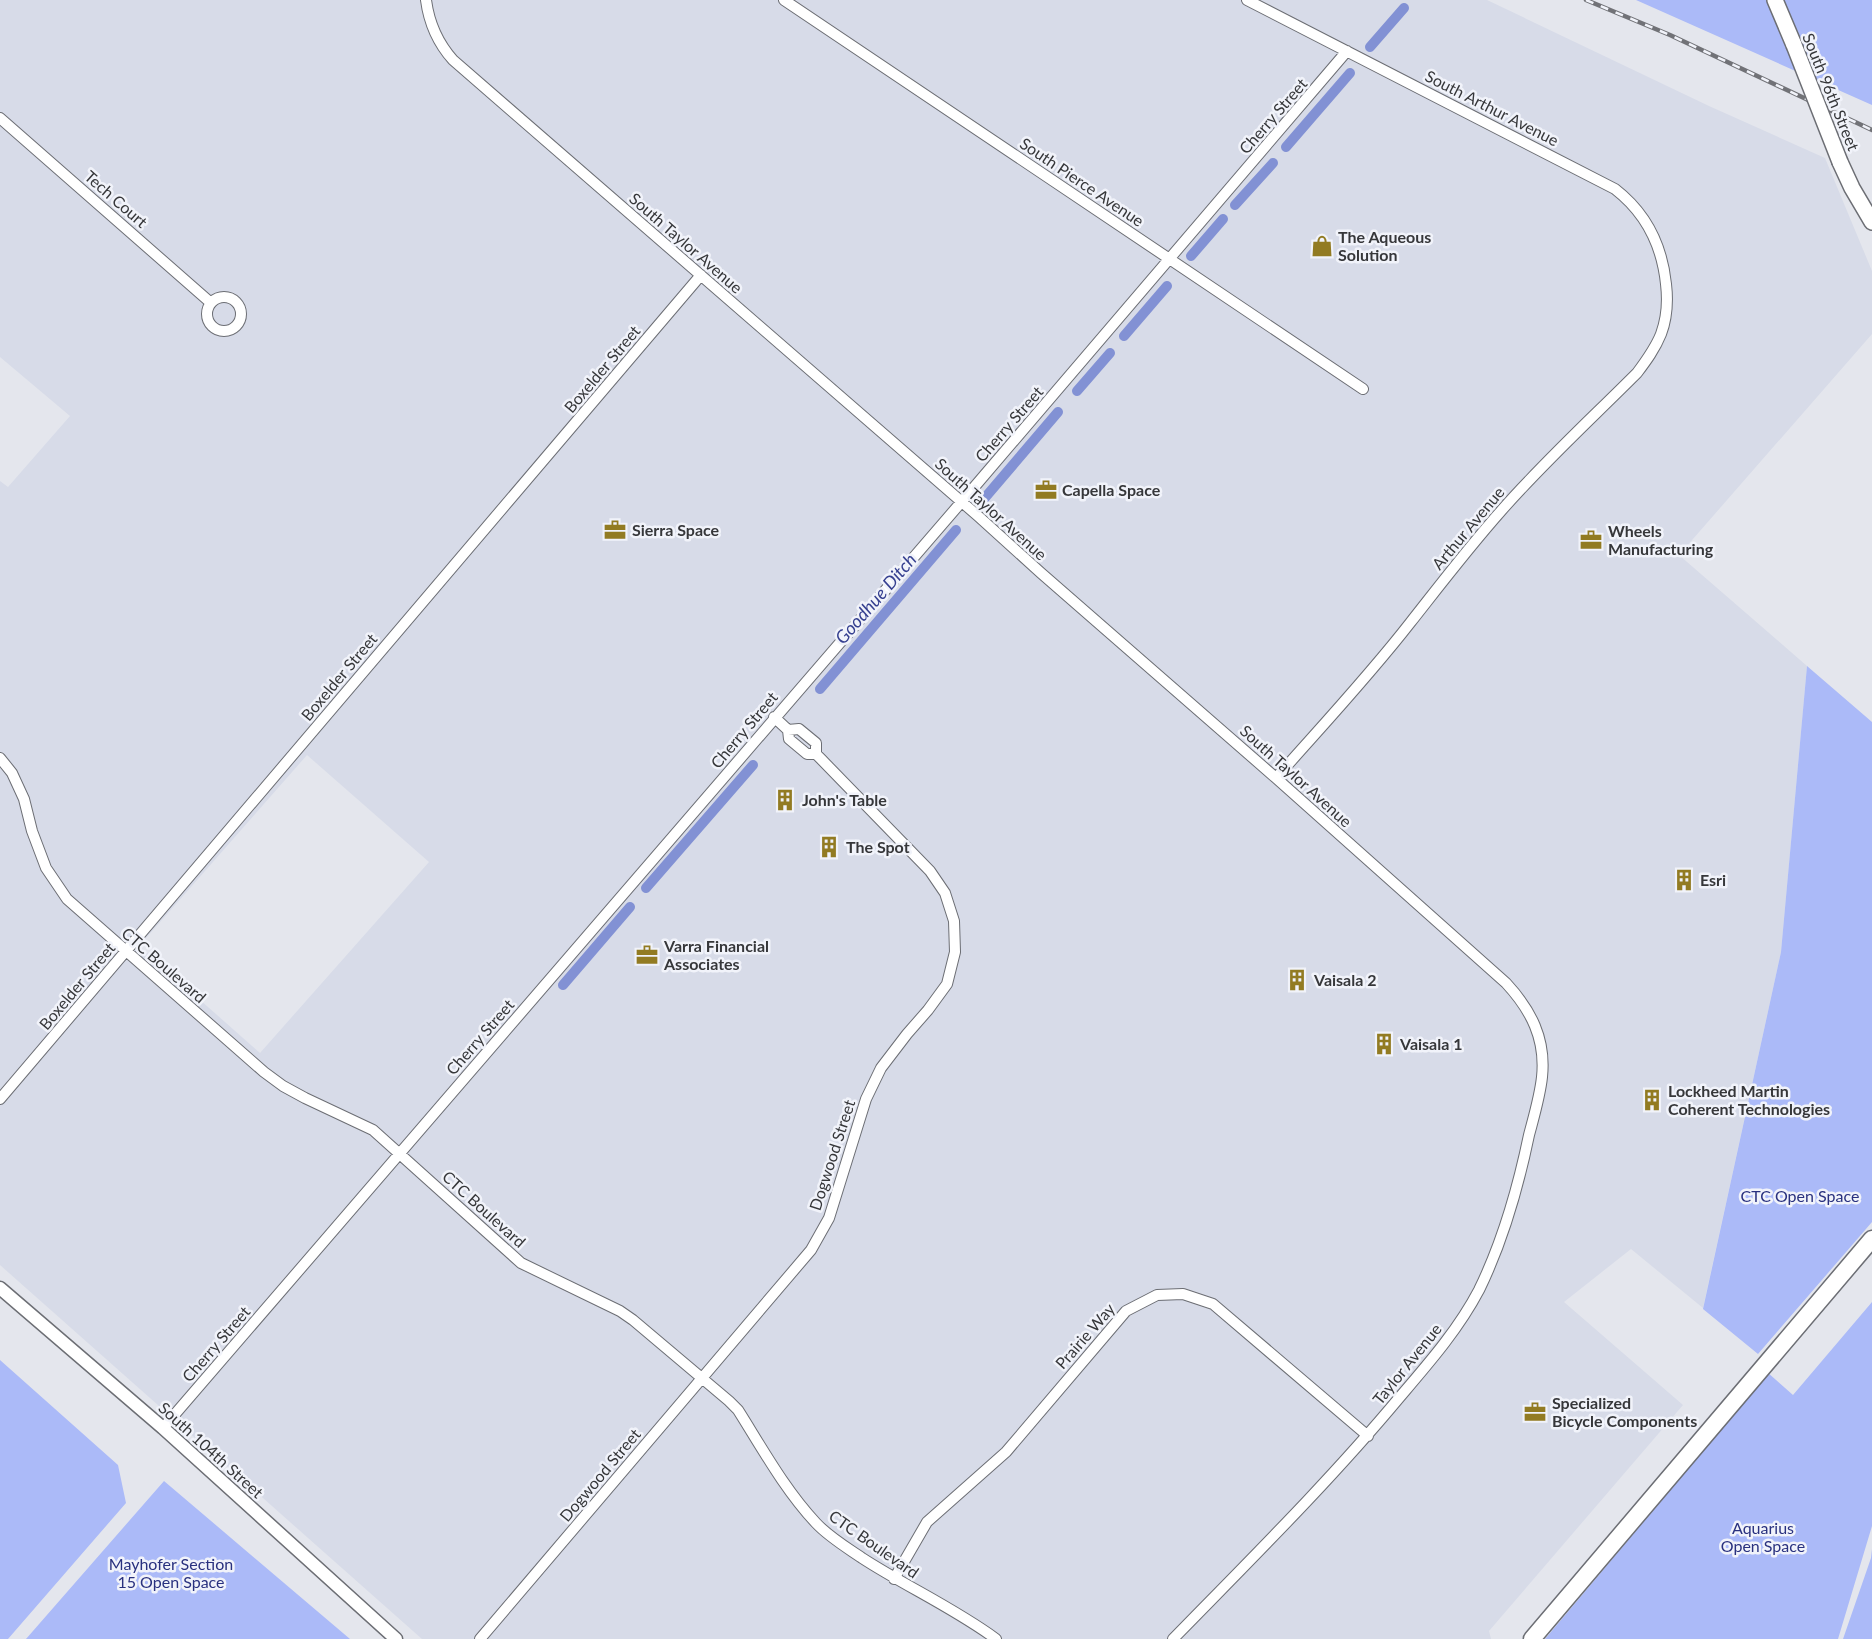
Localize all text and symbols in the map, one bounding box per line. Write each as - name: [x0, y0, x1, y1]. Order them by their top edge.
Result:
- street label: South 96th Street: [1799, 30, 1864, 153]
- street label: South Arthur Avenue: [1422, 66, 1562, 149]
- street label: Cherry Street: [1235, 74, 1311, 157]
- street label: South Pierce Avenue: [1017, 133, 1148, 230]
- street label: Tech Court: [81, 166, 152, 231]
- street label: South Taylor Avenue: [626, 188, 747, 297]
- place label: The Aqueous Solution: [1338, 227, 1431, 264]
- shop icon: The Aqueous Solution: [1309, 233, 1335, 259]
- street label: Boxelder Street: [560, 321, 644, 416]
- street label: Cherry Street: [971, 382, 1047, 465]
- street label: South Taylor Avenue: [932, 454, 1051, 564]
- office icon: Capella Space: [1033, 477, 1059, 503]
- place label: Capella Space: [1062, 480, 1161, 499]
- street label: Arthur Avenue: [1427, 482, 1508, 573]
- office icon: Sierra Space: [602, 517, 628, 543]
- place label: Sierra Space: [632, 520, 720, 539]
- place label: Wheels Manufacturing: [1608, 521, 1714, 558]
- office icon: Wheels Manufacturing: [1578, 527, 1604, 553]
- water label: Goodhue Ditch: [830, 549, 921, 648]
- street label: Boxelder Street: [297, 629, 381, 724]
- street label: Cherry Street: [706, 687, 781, 772]
- street label: South Taylor Avenue: [1237, 721, 1356, 831]
- building icon: John's Table: [772, 787, 798, 813]
- place label: John's Table: [802, 790, 887, 809]
- building icon: The Spot: [816, 834, 842, 860]
- place label: The Spot: [846, 837, 910, 856]
- building icon: Esri: [1671, 867, 1697, 893]
- place label: Esri: [1700, 870, 1726, 889]
- street label: CTC Boulevard: [118, 923, 210, 1006]
- place label: Varra Financial Associates: [663, 936, 769, 973]
- street label: Boxelder Street: [35, 938, 119, 1033]
- office icon: Varra Financial Associates: [634, 942, 660, 968]
- building icon: Vaisala 2: [1284, 967, 1310, 993]
- place label: Vaisala 2: [1313, 970, 1377, 989]
- street label: Cherry Street: [442, 995, 518, 1078]
- building icon: Vaisala 1: [1371, 1031, 1397, 1057]
- place label: Vaisala 1: [1399, 1034, 1463, 1053]
- place label: Lockheed Martin Coherent Technologies: [1668, 1081, 1830, 1118]
- building icon: Lockheed Martin Coherent Technologies: [1639, 1087, 1665, 1113]
- street label: Dogwood Street: [805, 1097, 858, 1213]
- street label: CTC Boulevard: [439, 1166, 530, 1251]
- park label: CTC Open Space: [1741, 1186, 1859, 1205]
- street label: Prairie Way: [1051, 1298, 1119, 1372]
- street label: Cherry Street: [178, 1302, 254, 1385]
- street label: Taylor Avenue: [1368, 1319, 1445, 1408]
- place label: Specialized Bicycle Components: [1552, 1393, 1697, 1430]
- street label: South 104th Street: [155, 1398, 268, 1502]
- office icon: Specialized Bicycle Components: [1522, 1399, 1548, 1425]
- street label: Dogwood Street: [555, 1424, 644, 1525]
- street label: CTC Boulevard: [826, 1506, 923, 1582]
- park label: Aquarius Open Space: [1721, 1518, 1805, 1555]
- park label: Mayhofer Section 15 Open Space: [109, 1554, 233, 1591]

